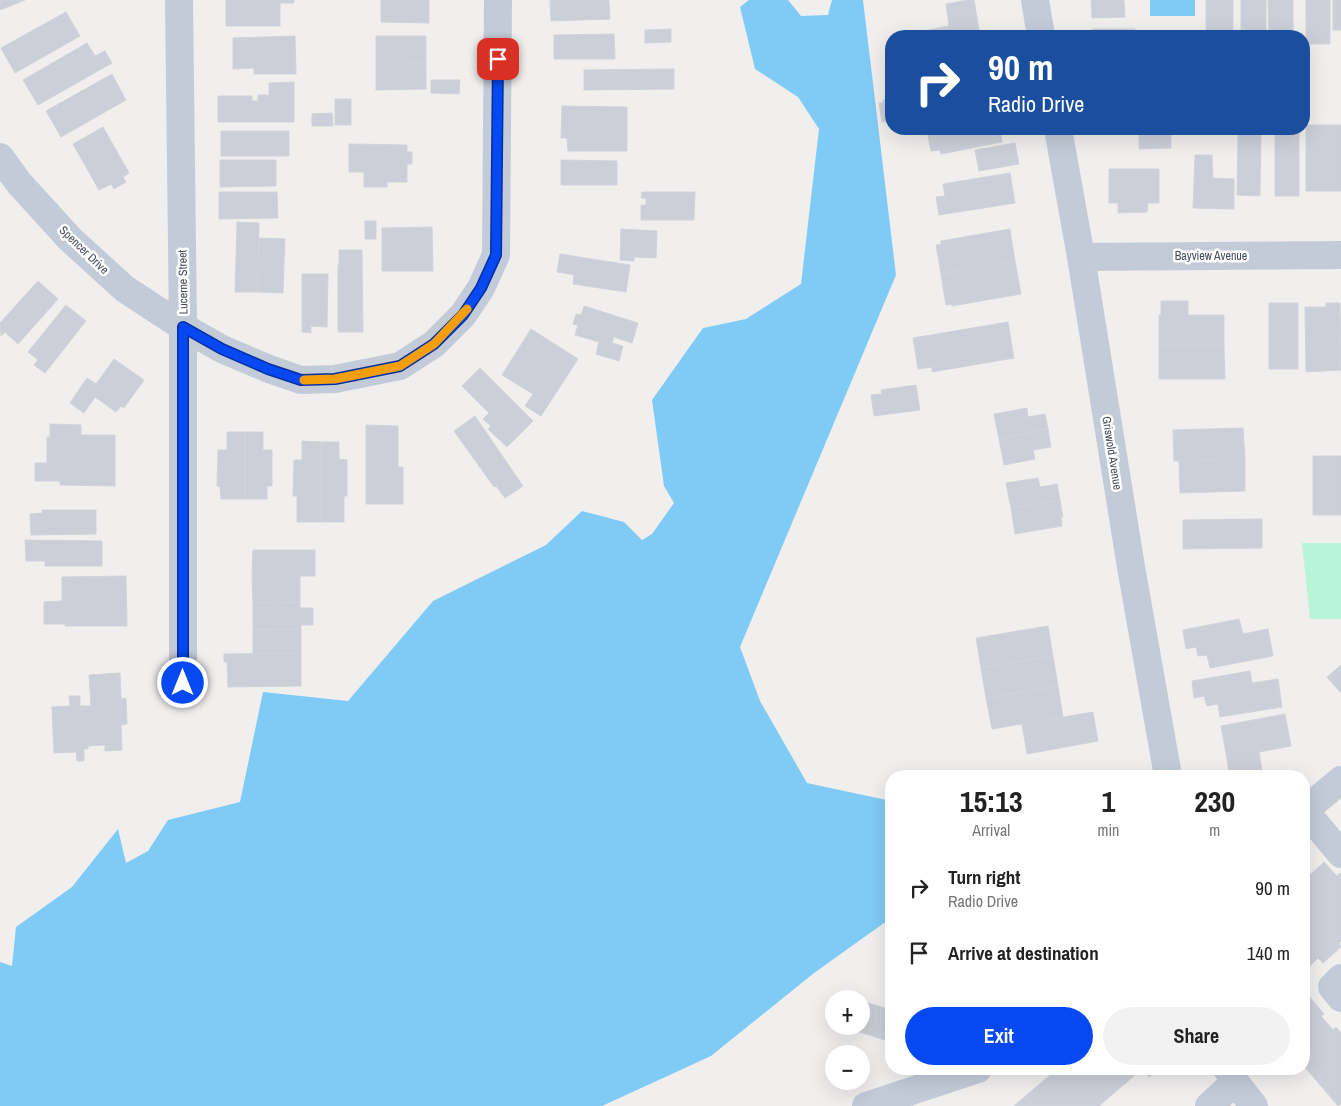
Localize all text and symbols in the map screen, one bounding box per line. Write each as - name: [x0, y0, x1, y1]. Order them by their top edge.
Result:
- pin: [477, 38, 519, 80]
- text: 90 m: [988, 44, 1053, 91]
- icon: arrive: [484, 45, 512, 73]
- icon: right: [905, 50, 970, 115]
- text: Radio Drive: [988, 89, 1084, 119]
- street label: Spencer Drive: [56, 222, 112, 278]
- street label: Bayview Avenue: [1175, 248, 1247, 264]
- street label: Lucerne Street: [174, 249, 192, 314]
- street label: Griswold Avenue: [1098, 415, 1126, 491]
- position arrow: [156, 656, 208, 708]
- text: 15:13: [960, 781, 1023, 821]
- text: 1: [1102, 781, 1115, 821]
- text: 230: [1194, 781, 1235, 821]
- text: Arrival: [972, 819, 1010, 841]
- text: min: [1097, 819, 1119, 841]
- text: m: [1209, 819, 1220, 841]
- text: Turn right: [948, 864, 1020, 890]
- icon: right: [905, 874, 933, 902]
- text: 90 m: [1255, 875, 1290, 901]
- text: Radio Drive: [948, 890, 1018, 912]
- icon: arrive: [905, 939, 933, 967]
- text: Arrive at destination: [948, 940, 1099, 966]
- text: 140 m: [1247, 940, 1290, 966]
- map controls: [825, 990, 870, 1090]
- button: +: [825, 990, 870, 1035]
- button: Exit: [905, 1007, 1093, 1065]
- button: Share: [1103, 1007, 1290, 1065]
- button: −: [825, 1045, 870, 1090]

